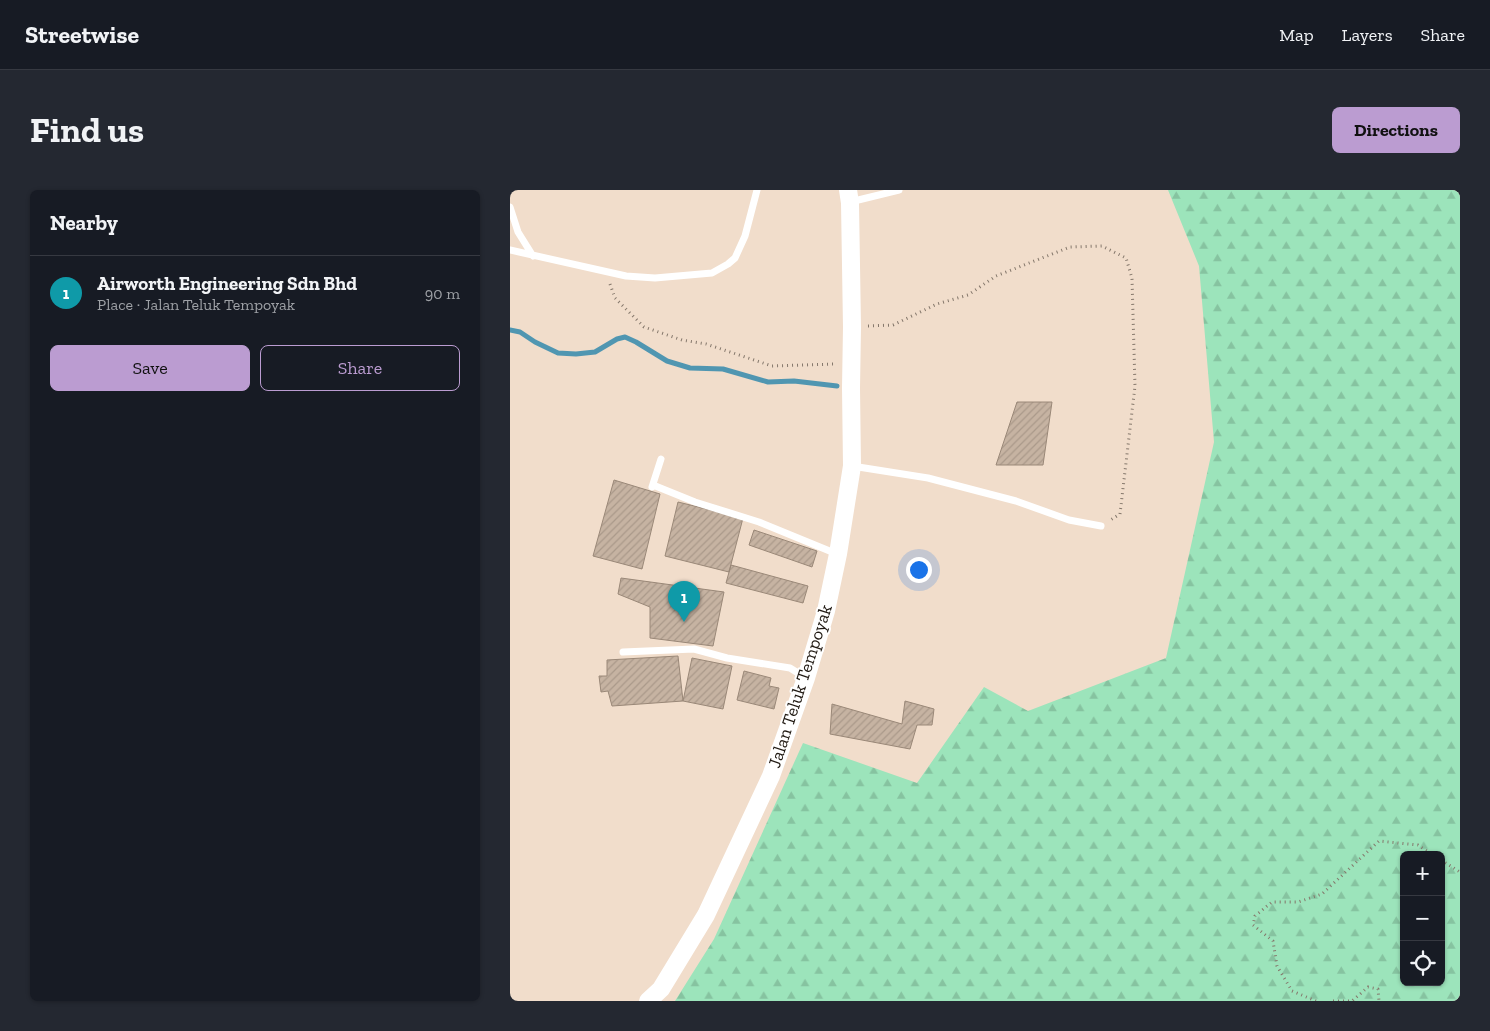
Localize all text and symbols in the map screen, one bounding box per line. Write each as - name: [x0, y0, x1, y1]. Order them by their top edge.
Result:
- text: Streetwise: [25, 20, 139, 49]
- text: Map: [1279, 24, 1314, 46]
- text: Layers: [1342, 24, 1393, 46]
- text: Share: [1421, 24, 1465, 46]
- button: Directions: [1332, 107, 1460, 153]
- text: Find us: [30, 109, 144, 151]
- text: Nearby: [50, 210, 118, 235]
- text: Airworth Engineering Sdn Bhd: [97, 272, 357, 295]
- text: 1: [63, 284, 69, 303]
- text: 90 m: [425, 284, 460, 303]
- text: Place · Jalan Teluk Tempoyak: [97, 295, 295, 314]
- button: Save: [50, 345, 250, 391]
- button: Share: [260, 345, 460, 391]
- your location: [906, 557, 932, 583]
- pin: 1: [668, 581, 700, 622]
- street label: Jalan Teluk Tempoyak: [763, 601, 837, 771]
- map controls: [1400, 851, 1445, 986]
- button: +: [1400, 851, 1445, 896]
- button: −: [1400, 896, 1445, 941]
- button: locate: [1400, 941, 1445, 986]

